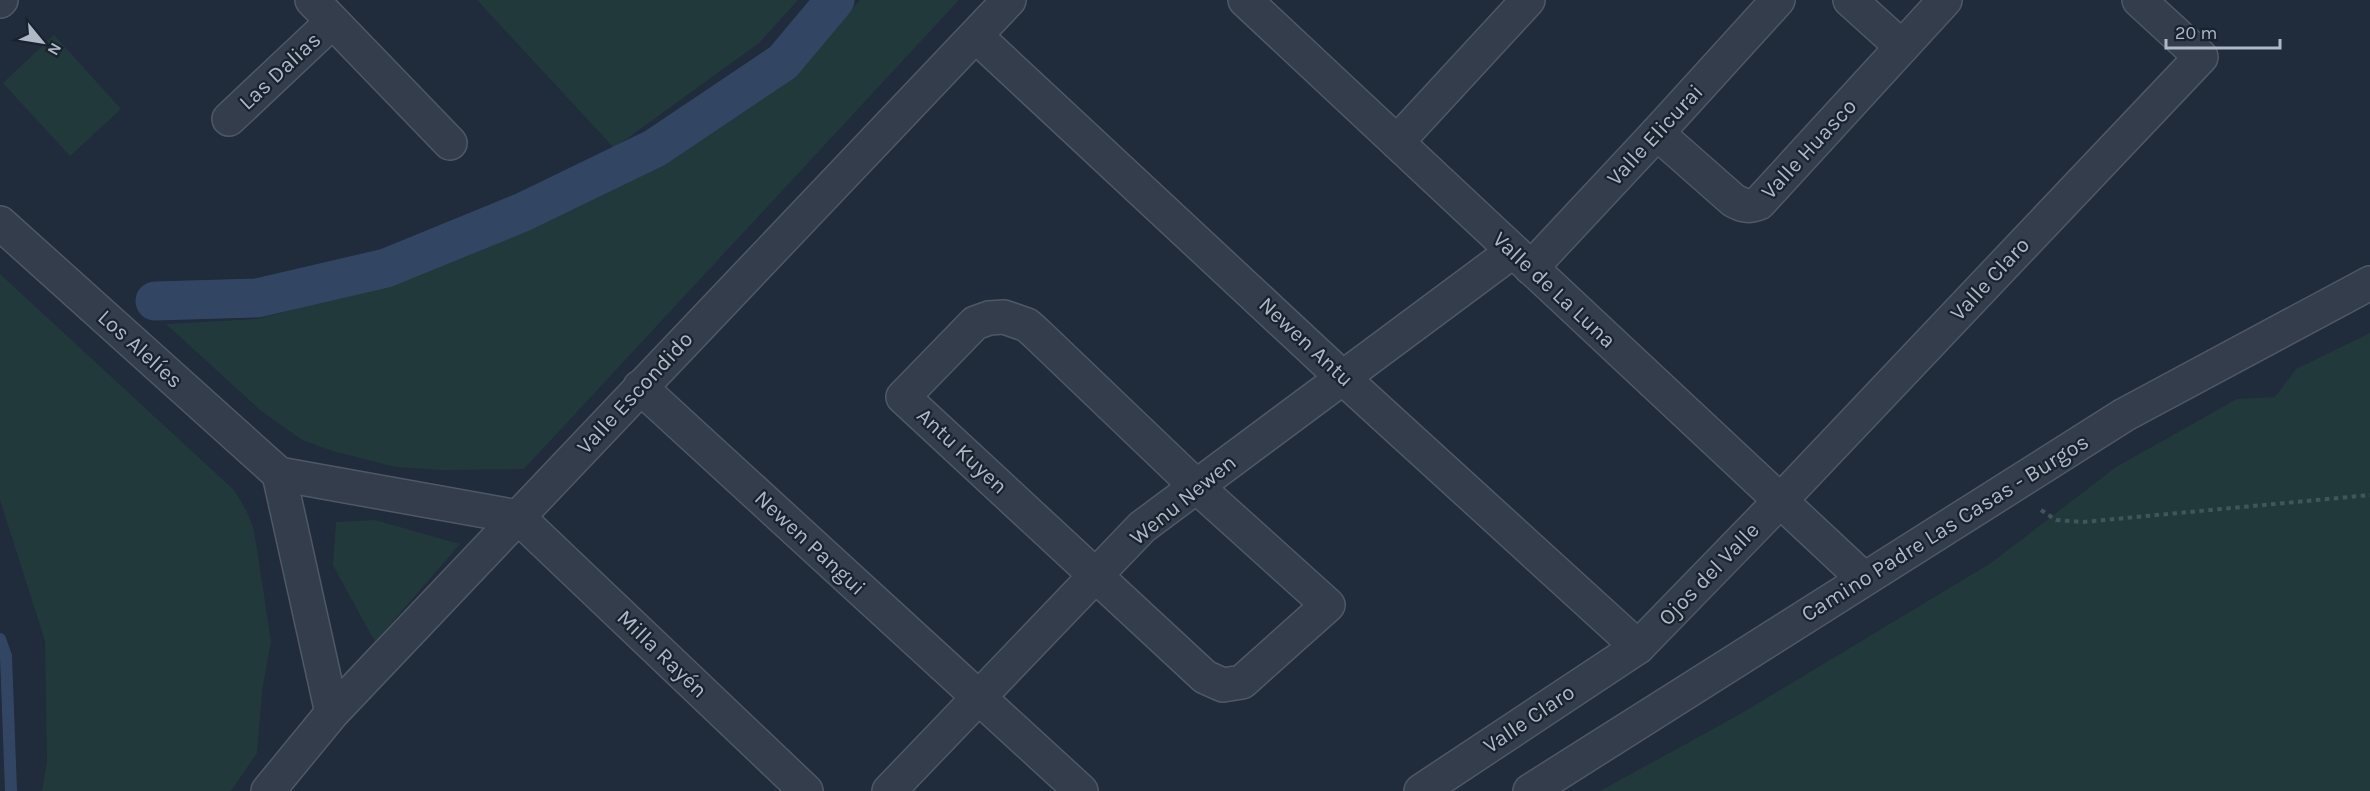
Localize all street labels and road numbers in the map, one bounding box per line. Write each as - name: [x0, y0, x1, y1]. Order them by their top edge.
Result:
- street label: Las Dalias: [234, 27, 326, 115]
- street label: Valle Elicurai: [1602, 79, 1708, 191]
- street label: Valle Huasco: [1756, 93, 1862, 205]
- street label: Valle de La Luna: [1487, 226, 1621, 354]
- street label: Valle Claro: [1945, 232, 2035, 326]
- street label: Newen Antu: [1253, 292, 1359, 392]
- street label: Los Alelíes: [92, 304, 188, 394]
- street label: Valle Escondido: [572, 326, 698, 460]
- street label: Antu Kuyen: [911, 403, 1013, 499]
- street label: Camino Padre Las Casas - Burgos: [1797, 429, 2093, 627]
- street label: Wenu Newen: [1125, 449, 1241, 551]
- street label: Newen Pangui: [749, 485, 871, 601]
- street label: Ojos del Valle: [1653, 517, 1765, 631]
- street label: Milla Rayén: [612, 605, 712, 703]
- street label: Valle Claro: [1478, 679, 1580, 759]

